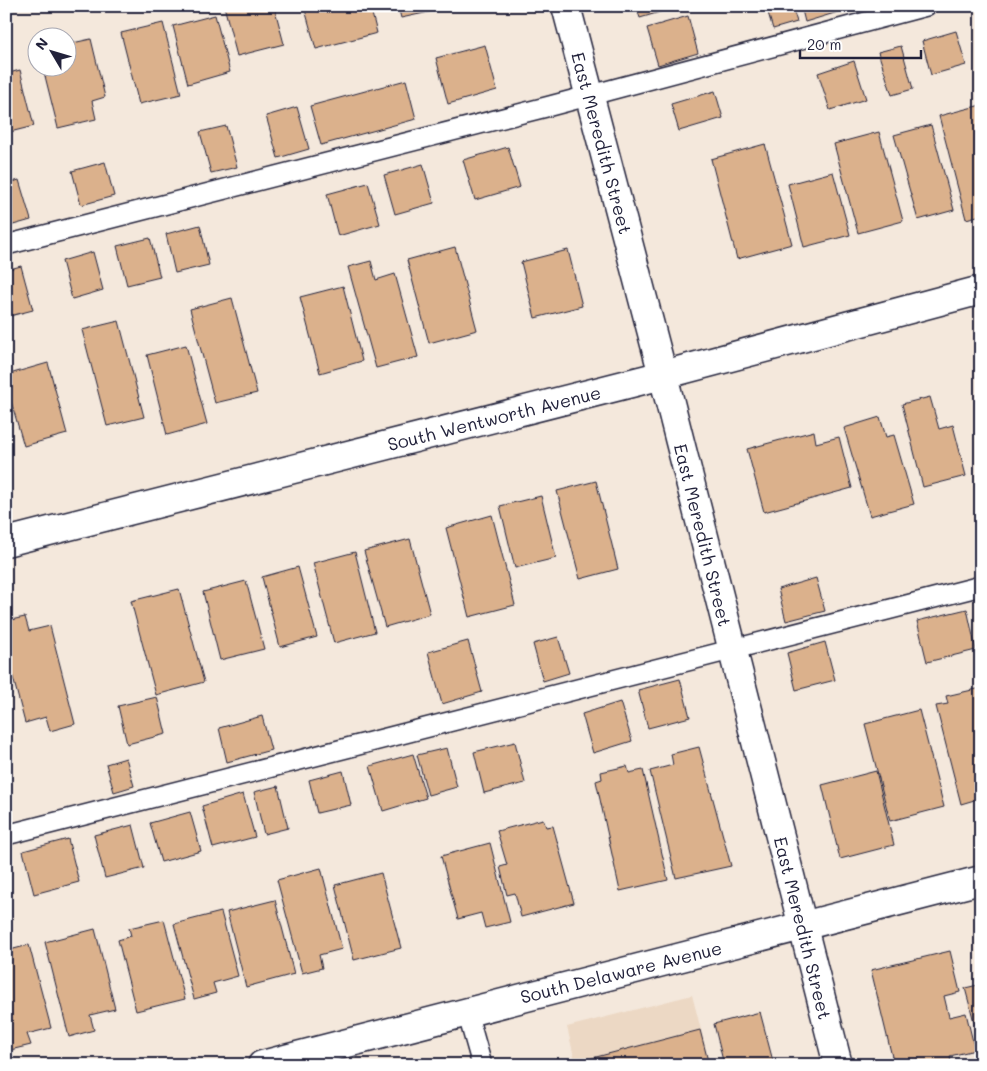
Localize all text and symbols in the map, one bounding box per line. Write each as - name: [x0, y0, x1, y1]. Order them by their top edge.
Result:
- north arrow: [28, 28, 78, 78]
- scale bar: [800, 28, 921, 60]
- text: N: [31, 34, 52, 54]
- text: 20 m: [807, 34, 841, 54]
- street label: East Meredith Street: [566, 49, 638, 237]
- street label: South Wentworth Avenue: [385, 380, 603, 456]
- street label: East Meredith Street: [669, 441, 737, 629]
- street label: East Meredith Street: [769, 834, 837, 1022]
- street label: South Delaware Avenue: [518, 935, 724, 1009]

